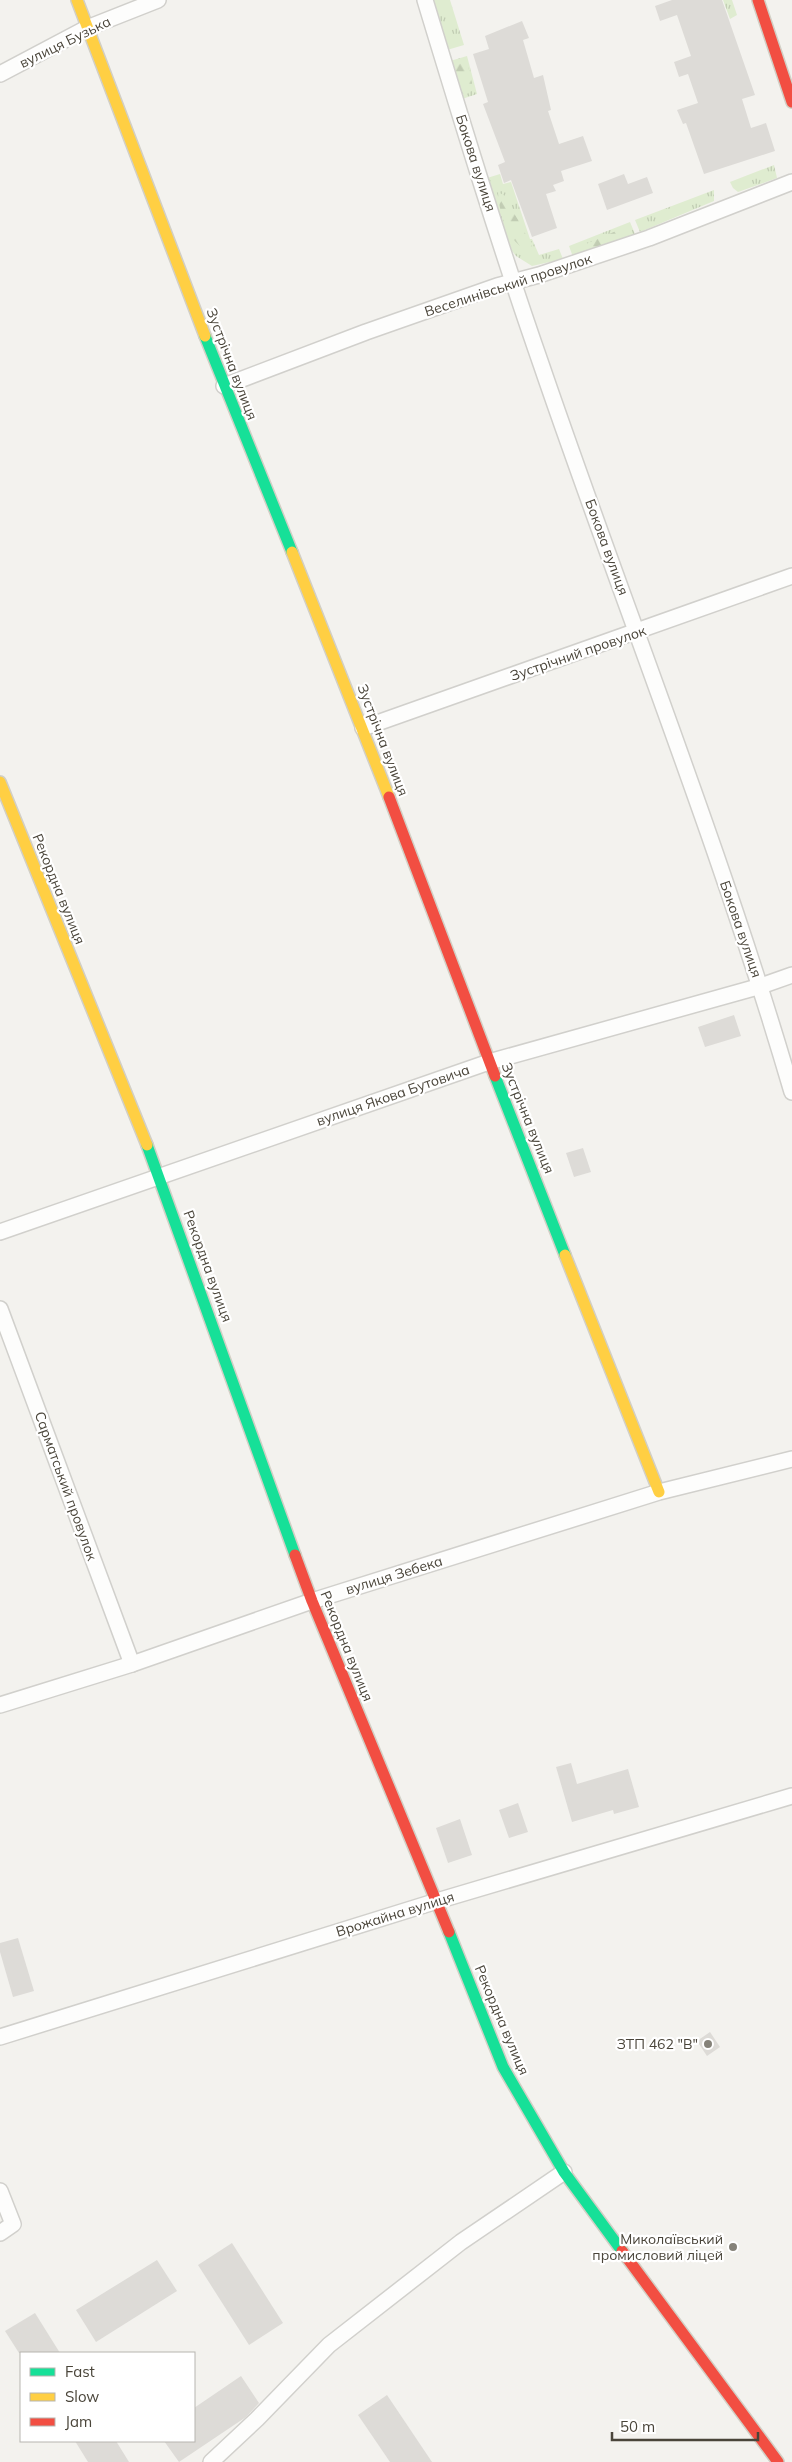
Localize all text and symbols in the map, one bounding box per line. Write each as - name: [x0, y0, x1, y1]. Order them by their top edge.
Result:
- street label: вулиця Бузька: [16, 12, 114, 72]
- street label: Бокова вулиця: [452, 112, 500, 214]
- street label: Веселинівський провулок: [422, 249, 594, 321]
- street label: Зустрічна вулиця: [202, 306, 262, 422]
- street label: Бокова вулиця: [581, 496, 633, 598]
- street label: Зустрічний провулок: [508, 621, 649, 685]
- street label: Зустрічна вулиця: [353, 682, 413, 798]
- street label: Рекордна вулиця: [29, 831, 89, 947]
- street label: Бокова вулиця: [716, 878, 766, 980]
- street label: вулиця Якова Бутовича: [314, 1060, 472, 1130]
- street label: Зустрічна вулиця: [498, 1060, 558, 1176]
- street label: Рекордна вулиця: [179, 1208, 237, 1324]
- street label: Сарматський провулок: [31, 1409, 102, 1563]
- street label: вулиця Зебека: [343, 1552, 445, 1598]
- street label: Рекордна вулиця: [317, 1588, 377, 1704]
- street label: Врожайна вулиця: [334, 1887, 456, 1941]
- street label: Рекордна вулиця: [471, 1962, 533, 2078]
- place label: ЗТП 462 "В": [617, 2035, 698, 2053]
- marker: ЗТП 462 "В": [702, 2038, 714, 2050]
- place label: Миколаївський промисловий ліцей: [592, 2230, 723, 2264]
- marker: Миколаївський промисловий ліцей: [727, 2241, 739, 2253]
- legend: [20, 2352, 195, 2442]
- text: Fast: [65, 2362, 95, 2381]
- text: Slow: [65, 2387, 99, 2406]
- scale bar: [612, 2410, 758, 2442]
- text: Jam: [65, 2412, 92, 2431]
- text: 50 m: [620, 2417, 655, 2436]

